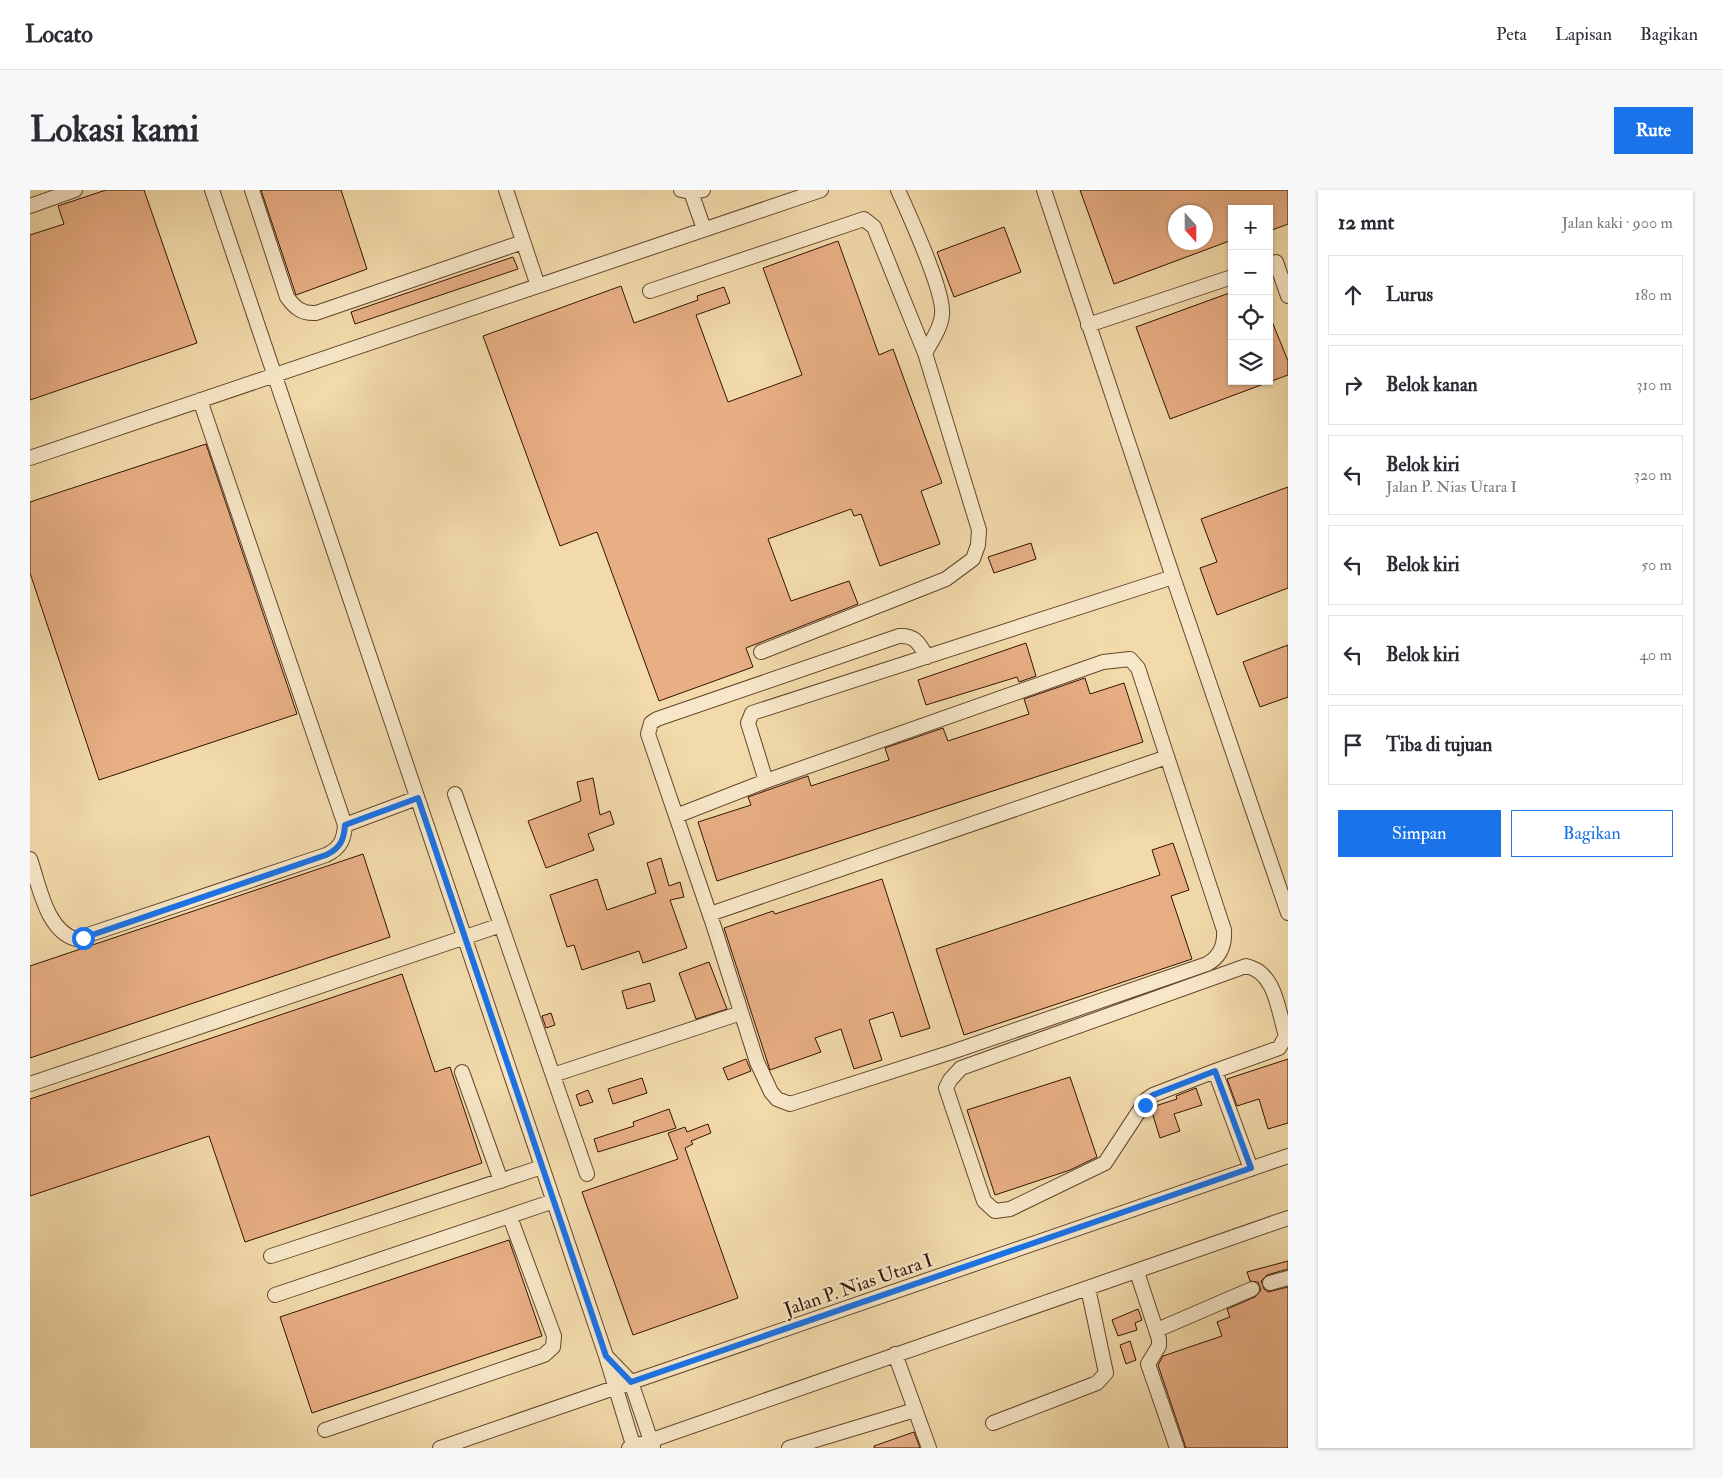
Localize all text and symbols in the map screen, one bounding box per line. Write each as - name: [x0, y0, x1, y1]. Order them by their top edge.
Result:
- text: Locato: [25, 19, 93, 50]
- text: Peta: [1496, 23, 1527, 46]
- text: Lapisan: [1555, 23, 1612, 46]
- text: Bagikan: [1640, 23, 1698, 46]
- button: Rute: [1614, 107, 1693, 154]
- text: Lokasi kami: [30, 108, 199, 152]
- north arrow: [1168, 205, 1213, 250]
- map controls: [1228, 205, 1273, 385]
- button: +: [1228, 205, 1273, 250]
- text: 12 mnt: [1338, 209, 1394, 236]
- text: Jalan kaki · 900 m: [1562, 213, 1673, 233]
- button: −: [1228, 250, 1273, 295]
- icon: ahead: [1339, 281, 1367, 309]
- text: Lurus: [1386, 283, 1433, 307]
- text: 180 m: [1635, 285, 1672, 305]
- button: locate: [1228, 295, 1273, 340]
- button: layers: [1228, 340, 1273, 385]
- icon: right: [1339, 371, 1367, 399]
- text: Belok kanan: [1386, 373, 1477, 397]
- text: 310 m: [1636, 375, 1672, 395]
- text: Belok kiri: [1386, 453, 1460, 477]
- icon: left: [1339, 461, 1367, 489]
- text: 320 m: [1634, 465, 1672, 485]
- text: Jalan P. Nias Utara I: [1386, 477, 1517, 497]
- icon: left: [1339, 551, 1367, 579]
- text: Belok kiri: [1386, 553, 1460, 577]
- text: 50 m: [1641, 555, 1672, 575]
- icon: left: [1339, 641, 1367, 669]
- text: Belok kiri: [1386, 643, 1460, 667]
- text: 40 m: [1639, 645, 1672, 665]
- icon: arrive: [1339, 731, 1367, 759]
- text: Tiba di tujuan: [1386, 733, 1492, 757]
- button: Simpan: [1338, 810, 1501, 857]
- button: Bagikan: [1511, 810, 1673, 857]
- route start: [72, 927, 95, 950]
- route end: [1134, 1094, 1157, 1117]
- street label: Jalan P. Nias Utara I: [780, 1248, 936, 1322]

